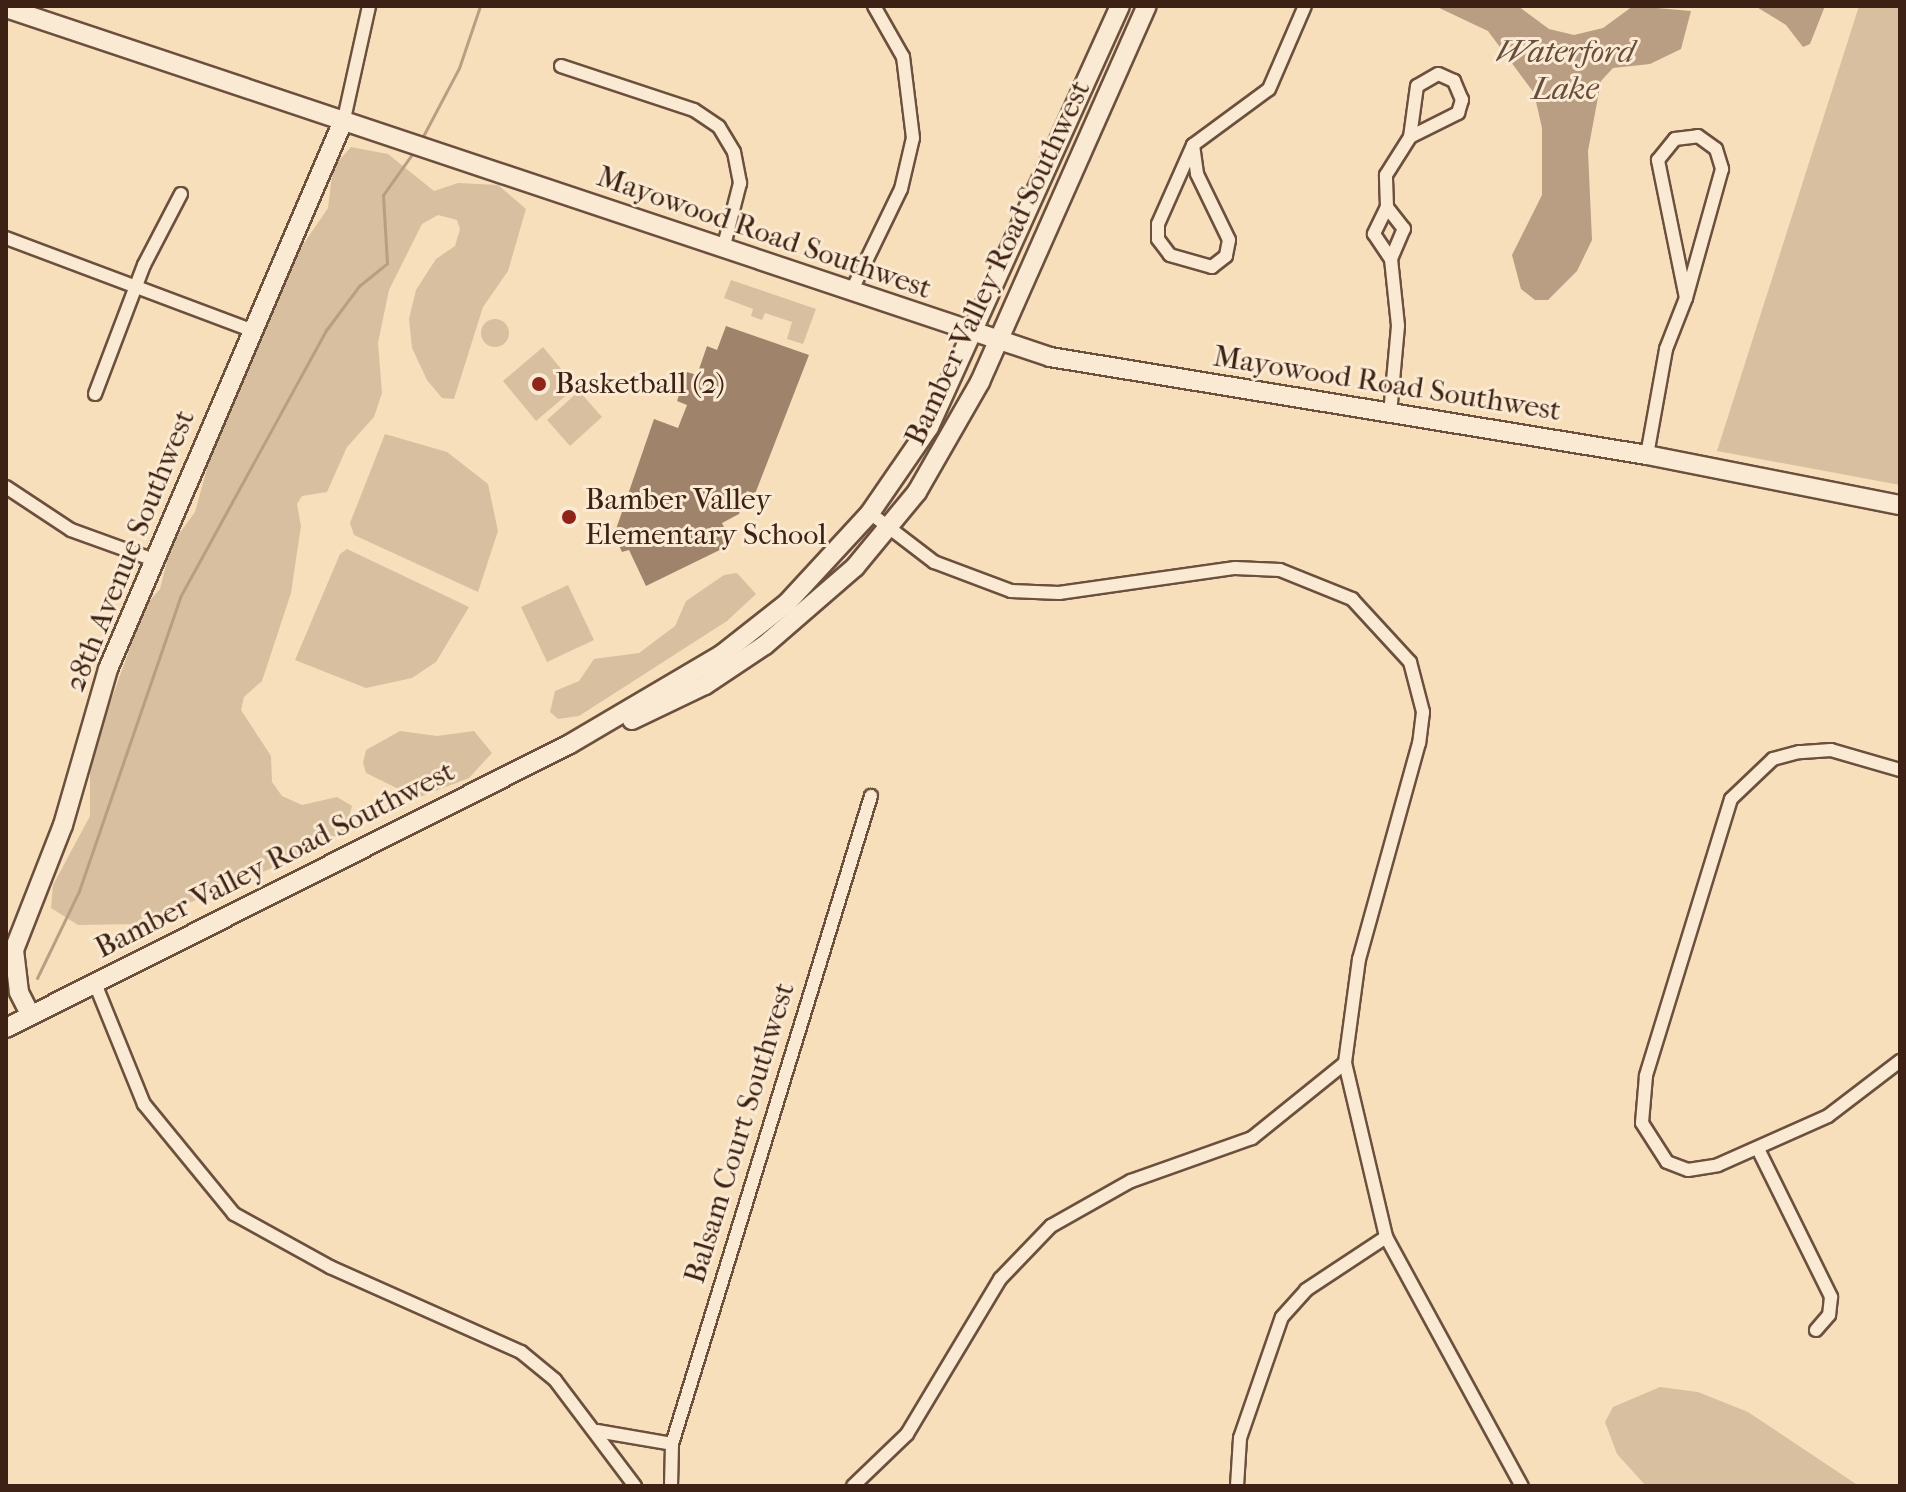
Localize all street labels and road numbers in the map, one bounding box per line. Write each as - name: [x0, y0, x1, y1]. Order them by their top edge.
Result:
- street label: Bamber Valley Road Southwest: [897, 75, 1099, 451]
- street label: Mayowood Road Southwest: [592, 159, 936, 307]
- street label: Mayowood Road Southwest: [1211, 339, 1563, 429]
- street label: 28th Avenue Southwest: [57, 405, 203, 697]
- street label: Bamber Valley Road Southwest: [89, 754, 461, 966]
- street label: Balsam Court Southwest: [677, 978, 803, 1288]

